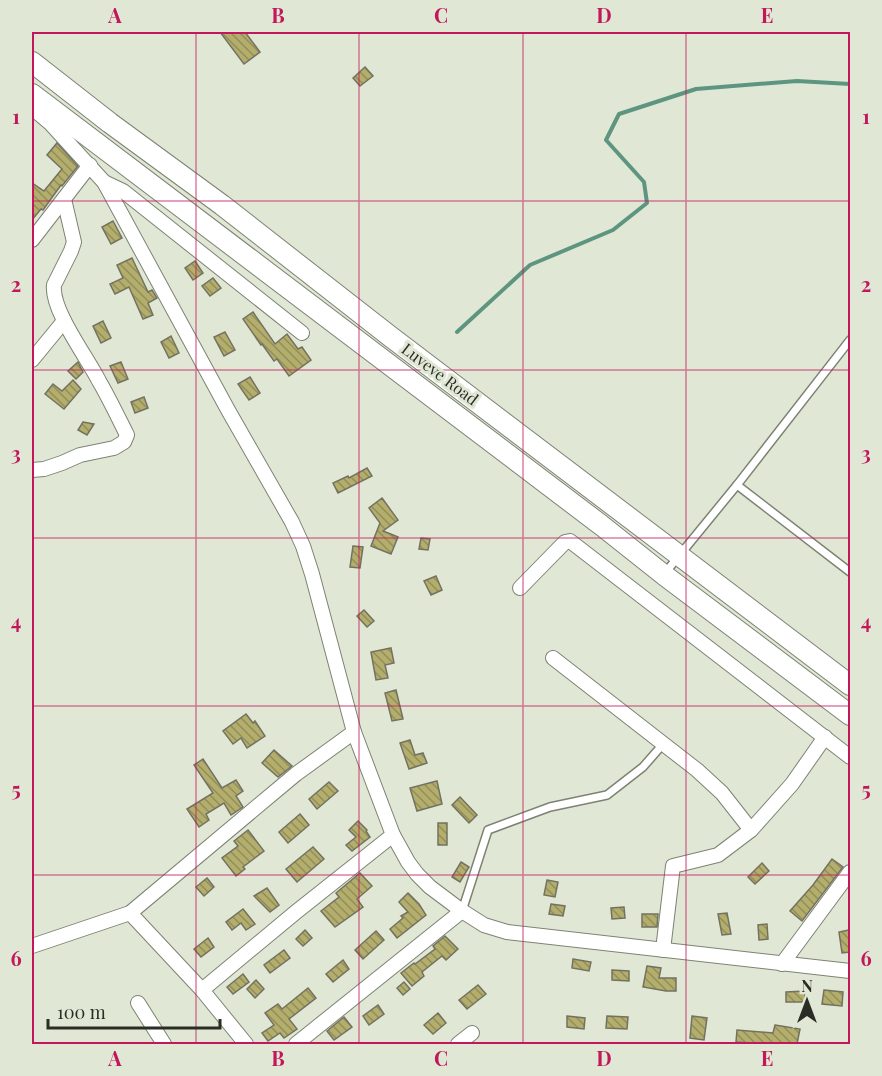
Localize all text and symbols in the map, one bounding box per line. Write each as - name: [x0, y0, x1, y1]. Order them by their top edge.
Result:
- text: A: [107, 1, 122, 28]
- text: B: [271, 1, 285, 28]
- text: C: [434, 1, 448, 28]
- text: D: [596, 1, 612, 28]
- text: E: [761, 1, 773, 28]
- text: 1: [12, 102, 20, 129]
- text: 1: [862, 102, 870, 129]
- text: 2: [11, 270, 21, 297]
- text: 2: [861, 270, 871, 297]
- street label: Luveve Road: [398, 338, 483, 409]
- text: 3: [11, 439, 21, 466]
- text: 3: [861, 439, 871, 466]
- text: 4: [11, 607, 21, 634]
- text: 4: [861, 607, 871, 634]
- text: 5: [11, 775, 21, 802]
- text: 5: [861, 775, 871, 802]
- text: 6: [10, 944, 22, 971]
- text: 6: [860, 944, 872, 971]
- north arrow: [777, 971, 837, 1031]
- text: N: [801, 975, 813, 996]
- scale bar: [48, 992, 220, 1030]
- text: 100 m: [57, 1000, 106, 1024]
- text: A: [107, 1044, 122, 1071]
- text: B: [271, 1044, 285, 1071]
- text: C: [434, 1044, 448, 1071]
- text: D: [596, 1044, 612, 1071]
- text: E: [761, 1044, 773, 1071]

